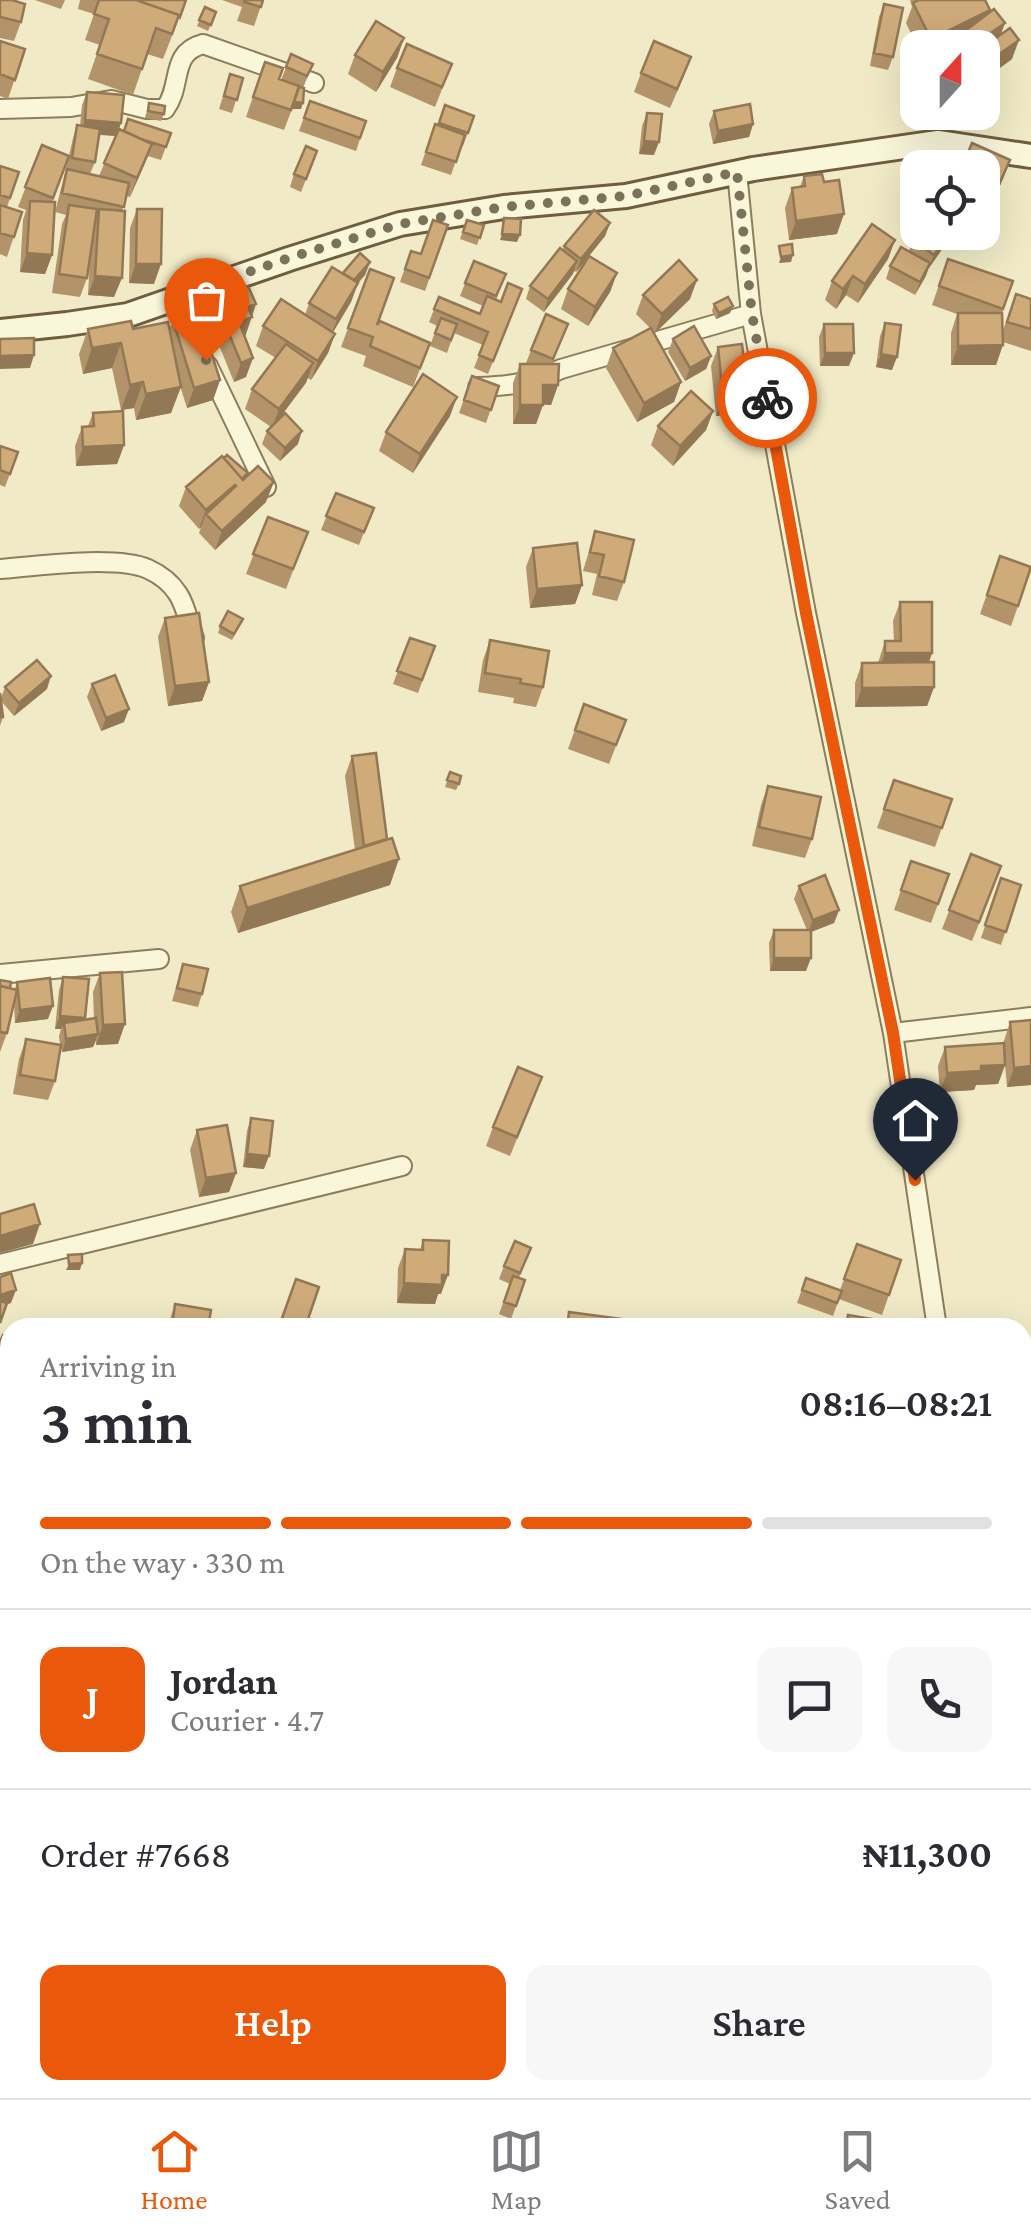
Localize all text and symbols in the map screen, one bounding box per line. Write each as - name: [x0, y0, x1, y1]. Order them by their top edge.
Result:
- north arrow: [900, 30, 1000, 130]
- map controls: [900, 30, 1000, 250]
- button: locate: [900, 150, 1000, 250]
- pin: [164, 258, 249, 361]
- icon: bag: [179, 273, 234, 328]
- courier: [717, 348, 817, 448]
- icon: bike: [740, 371, 795, 426]
- pin: [873, 1078, 958, 1181]
- icon: home: [888, 1093, 943, 1148]
- text: Arriving in: [40, 1348, 177, 1384]
- text: 08:16–08:21: [799, 1382, 992, 1424]
- text: 3 min: [40, 1385, 192, 1457]
- text: On the way · 330 m: [40, 1544, 285, 1580]
- button: chat: [757, 1647, 862, 1752]
- button: phone: [887, 1647, 992, 1752]
- text: Jordan: [170, 1660, 278, 1702]
- text: J: [86, 1678, 99, 1720]
- text: Courier · 4.7: [170, 1702, 324, 1738]
- text: Order #7668: [40, 1833, 231, 1875]
- text: ₦11,300: [863, 1833, 992, 1875]
- button: Help: [40, 1965, 506, 2080]
- button: Share: [526, 1965, 992, 2080]
- tab: Home: [141, 2124, 208, 2215]
- tab: Map: [489, 2124, 544, 2215]
- tab: Saved: [825, 2124, 890, 2215]

